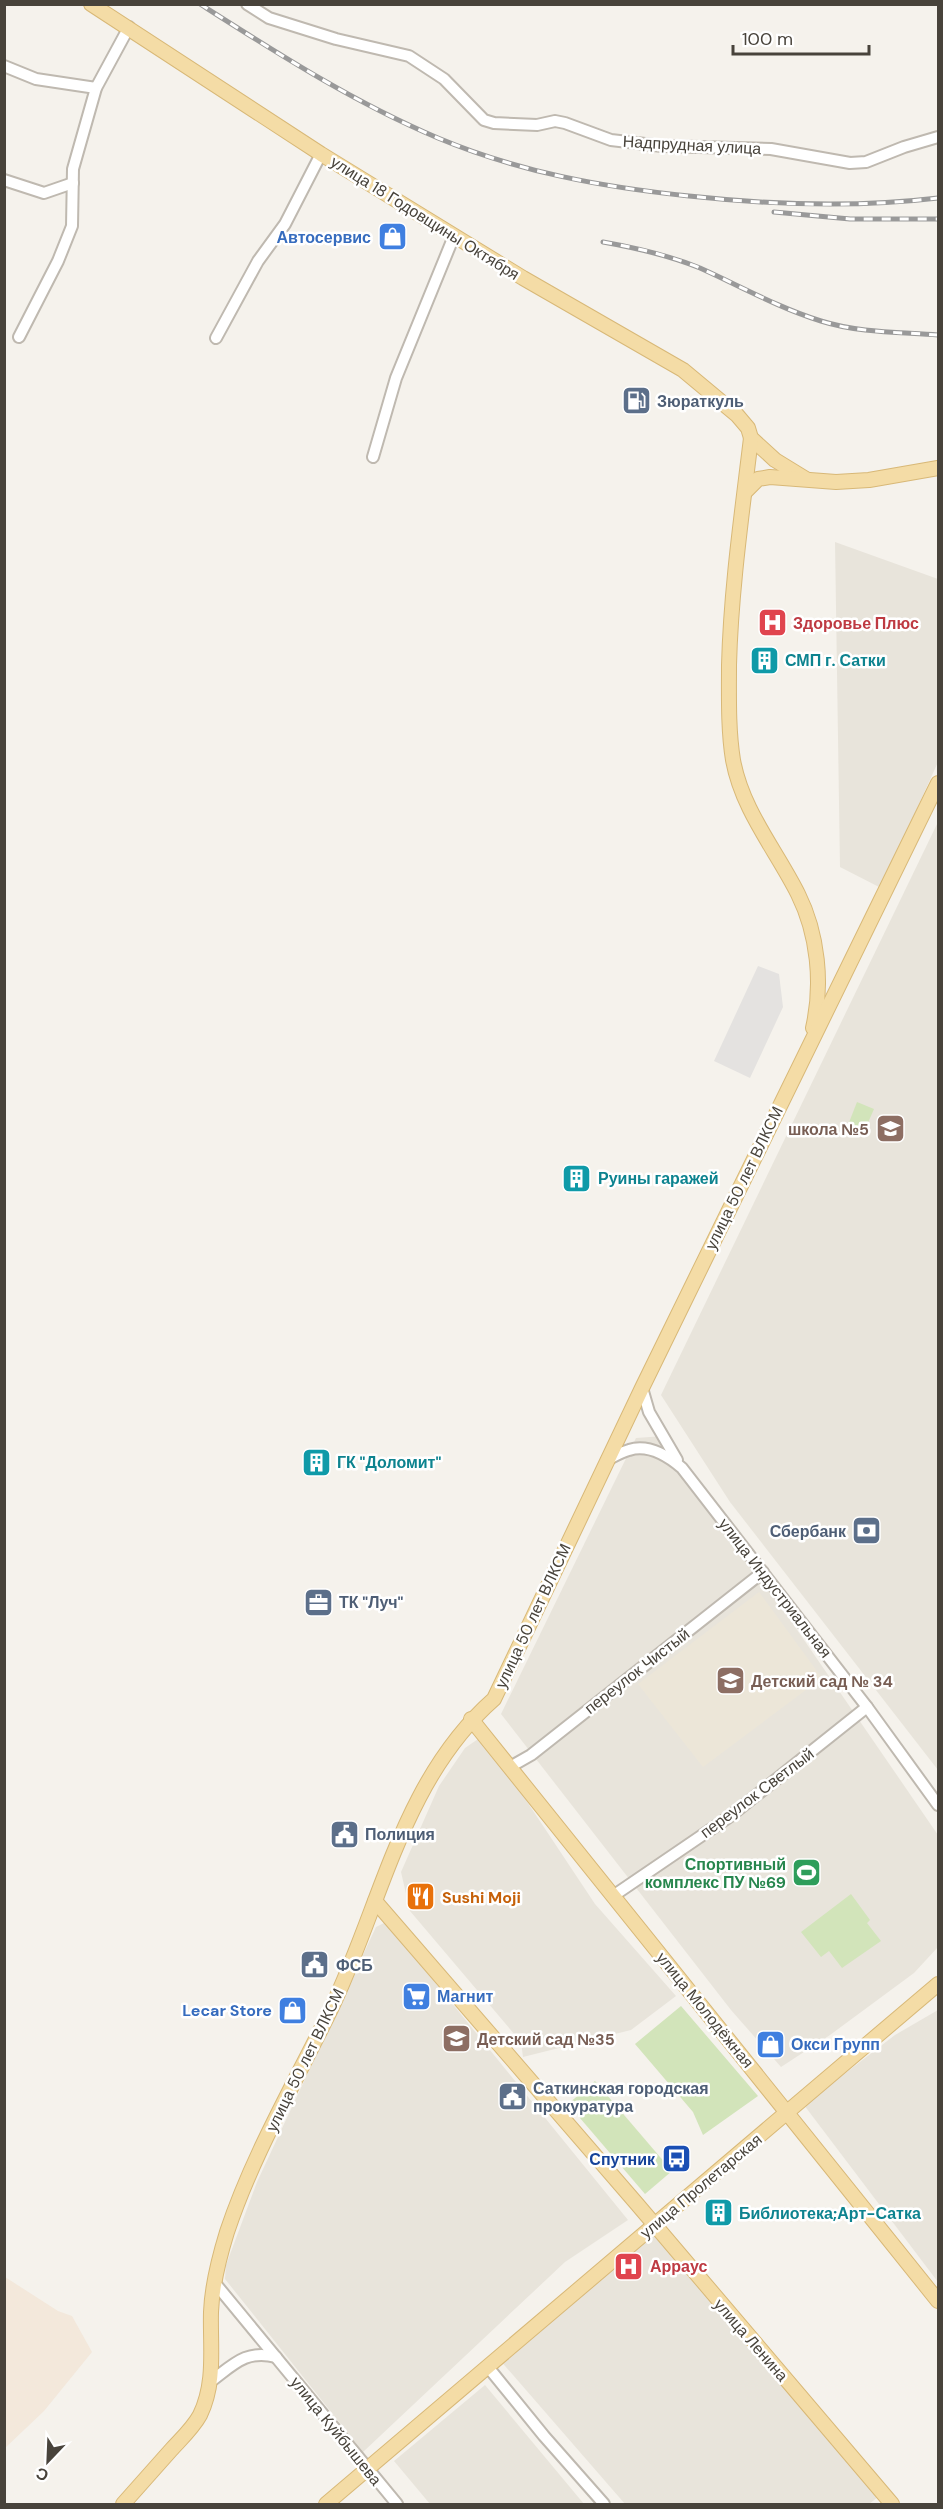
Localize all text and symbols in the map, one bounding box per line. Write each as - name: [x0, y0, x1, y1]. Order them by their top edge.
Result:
- scale bar: [733, 18, 870, 56]
- text: 100 m: [742, 27, 793, 51]
- street label: Надпрудная улица: [622, 131, 762, 159]
- street label: улица 18 Годовщины Октября: [327, 151, 523, 285]
- shop icon: Автосервис: [376, 221, 408, 253]
- place label: Автосервис: [276, 227, 371, 248]
- fuel station icon: Зюраткуль: [620, 385, 652, 417]
- place label: Зюраткуль: [657, 391, 744, 412]
- hospital icon: Здоровье Плюс: [756, 607, 788, 639]
- place label: Здоровье Плюс: [793, 613, 919, 634]
- building icon: СМП г. Сатки: [748, 644, 780, 676]
- place label: СМП г. Сатки: [785, 650, 886, 671]
- street label: улица 50 лет ВЛКСМ: [700, 1103, 788, 1253]
- school or university icon: школа №5: [874, 1113, 906, 1145]
- place label: школа №5: [788, 1119, 869, 1140]
- building icon: Руины гаражей: [561, 1162, 593, 1194]
- place label: Руины гаражей: [598, 1168, 719, 1189]
- building icon: ГК "Доломит": [300, 1446, 332, 1478]
- place label: ГК "Доломит": [337, 1452, 441, 1473]
- street label: улица Индустриальная: [714, 1514, 836, 1662]
- bank icon: Сбербанк: [851, 1515, 883, 1547]
- place label: Сбербанк: [770, 1521, 847, 1542]
- street label: улица 50 лет ВЛКСМ: [490, 1540, 576, 1692]
- office icon: ТК "Луч": [302, 1586, 334, 1618]
- place label: ТК "Луч": [339, 1592, 404, 1613]
- street label: переулок Чистый: [580, 1623, 694, 1719]
- school or university icon: Детский сад № 34: [714, 1665, 746, 1697]
- place label: Детский сад № 34: [751, 1671, 893, 1692]
- street label: переулок Светлый: [696, 1743, 818, 1843]
- public building icon: Полиция: [328, 1818, 360, 1850]
- place label: Полиция: [365, 1824, 435, 1845]
- place label: Спортивный комплекс ПУ №69: [645, 1854, 786, 1893]
- sports icon: Спортивный комплекс ПУ №69: [791, 1857, 823, 1889]
- restaurant icon: Sushi Moji: [405, 1881, 437, 1913]
- place label: Sushi Moji: [442, 1887, 521, 1908]
- street label: улица Молодёжная: [652, 1948, 758, 2072]
- public building icon: ФСБ: [299, 1949, 331, 1981]
- place label: ФСБ: [336, 1955, 373, 1976]
- supermarket icon: Магнит: [400, 1980, 432, 2012]
- street label: улица 50 лет ВЛКСМ: [261, 1985, 349, 2135]
- place label: Магнит: [437, 1986, 494, 2007]
- shop icon: Lecar Store: [277, 1994, 309, 2026]
- place label: Lecar Store: [182, 2000, 272, 2021]
- school or university icon: Детский сад №35: [440, 2023, 472, 2055]
- shop icon: Окси Групп: [754, 2028, 786, 2060]
- place label: Детский сад №35: [477, 2029, 615, 2050]
- place label: Окси Групп: [791, 2034, 880, 2055]
- place label: Саткинская городская прокуратура: [533, 2078, 709, 2117]
- public building icon: Саткинская городская прокуратура: [496, 2081, 528, 2113]
- street label: улица Пролетарская: [636, 2129, 766, 2243]
- bus stop icon: Спутник: [660, 2143, 692, 2175]
- place label: Спутник: [589, 2149, 656, 2170]
- building icon: Библиотека;Арт-Сатка: [702, 2197, 734, 2229]
- place label: Библиотека;Арт-Сатка: [739, 2203, 921, 2224]
- hospital icon: Арраус: [613, 2250, 645, 2282]
- place label: Арраус: [650, 2256, 708, 2277]
- street label: улица Ленина: [709, 2294, 793, 2386]
- street label: улица Куйбышева: [286, 2372, 386, 2490]
- north arrow: [18, 2431, 78, 2491]
- text: С: [33, 2462, 52, 2486]

